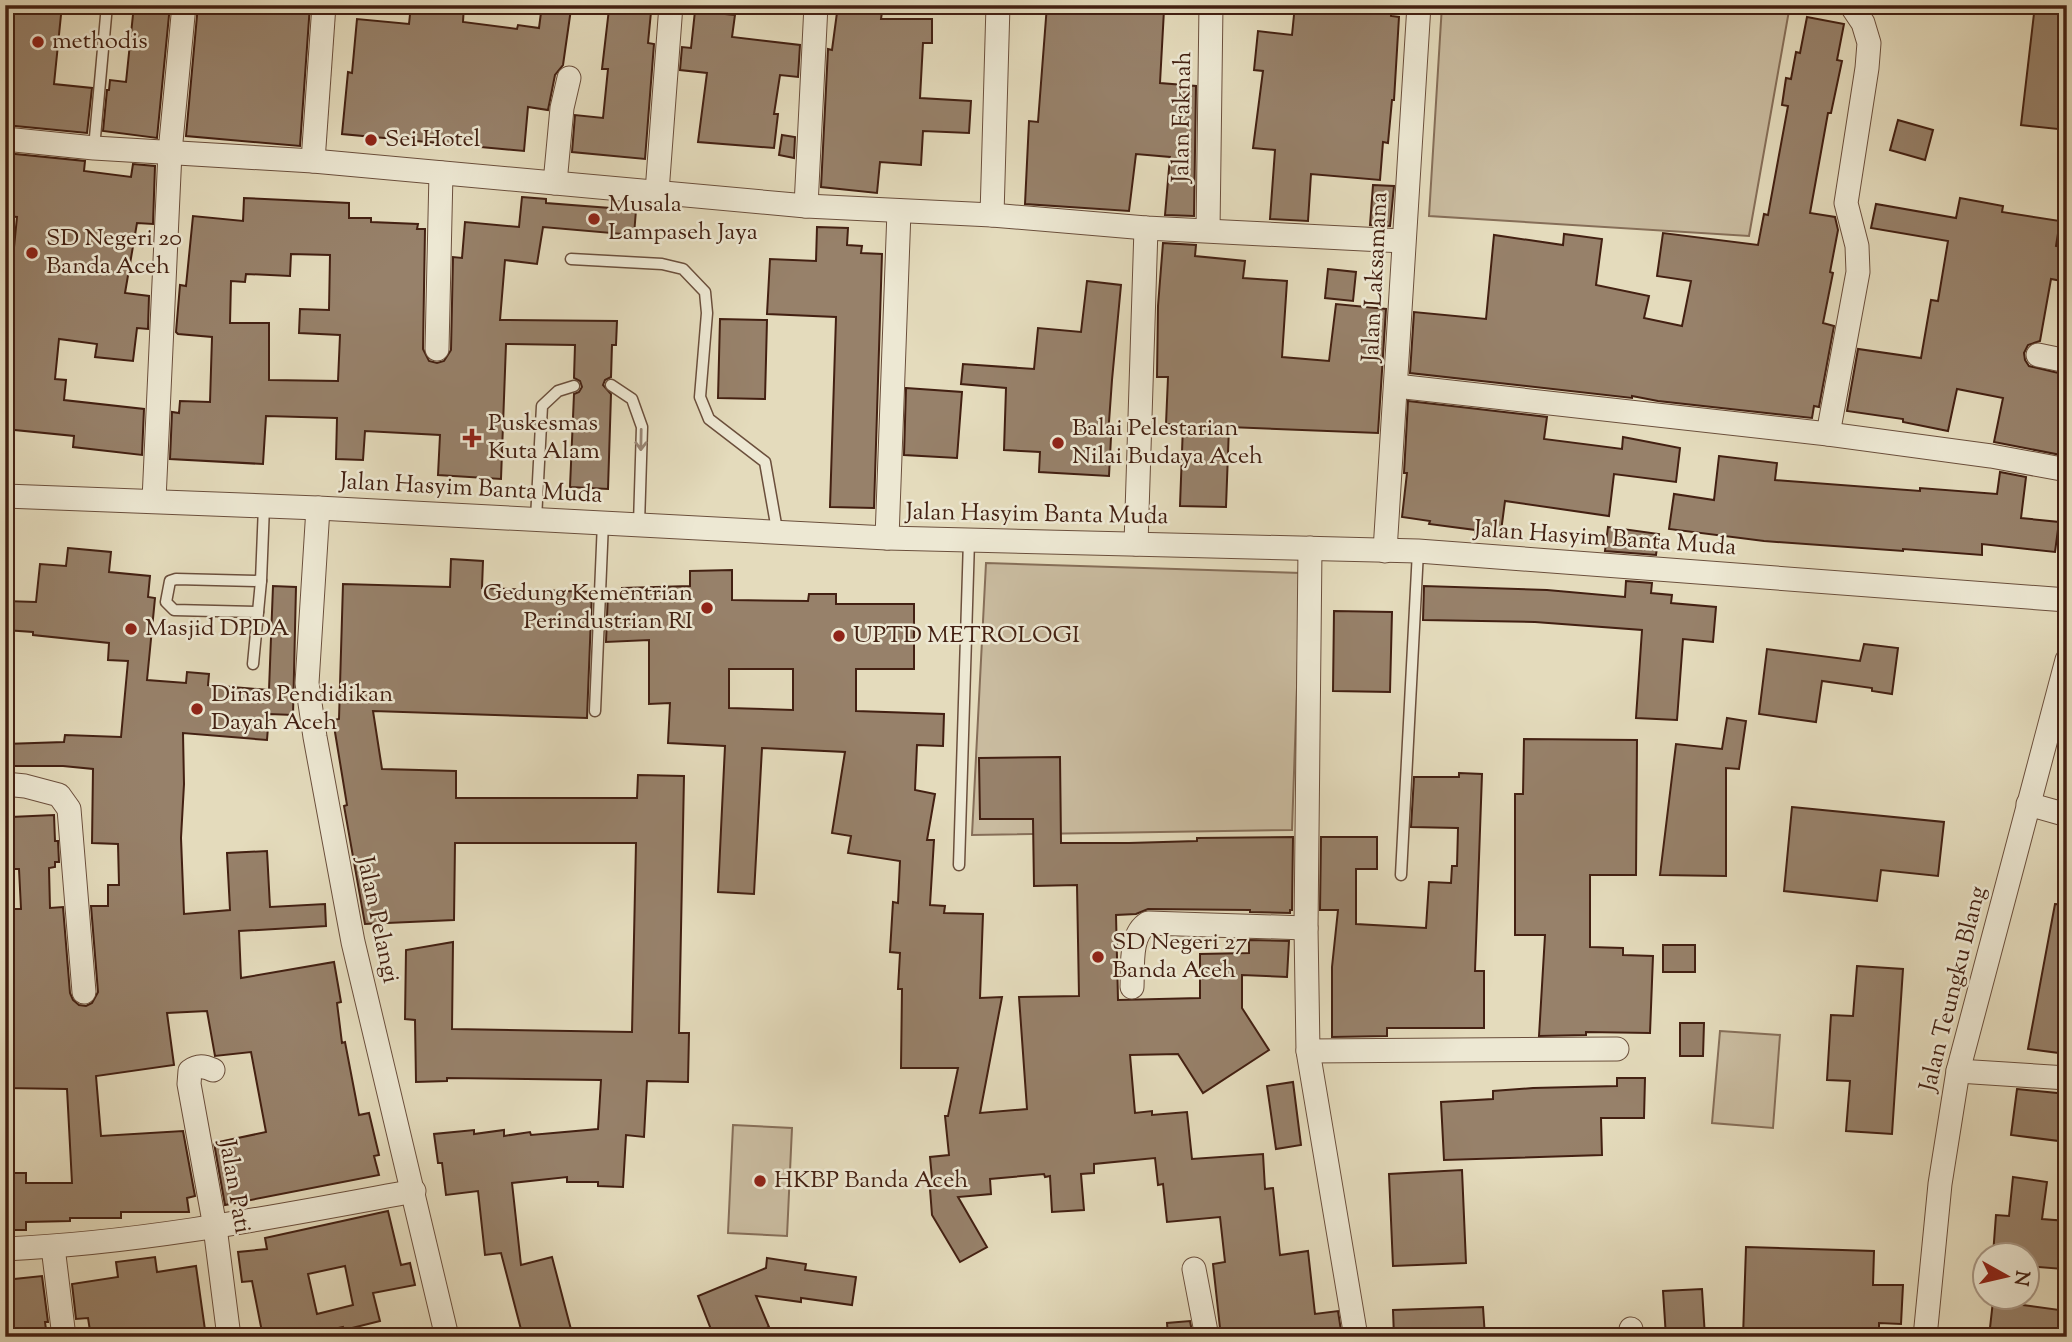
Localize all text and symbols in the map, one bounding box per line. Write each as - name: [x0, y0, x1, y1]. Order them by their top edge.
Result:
- place label: methodis: [52, 25, 148, 59]
- marker: methodis: [30, 34, 46, 50]
- street label: Jalan Faknah: [1165, 51, 1201, 185]
- place label: Sei Hotel: [385, 123, 481, 157]
- marker: Sei Hotel: [363, 132, 379, 148]
- place label: Musala Lampaseh Jaya: [608, 188, 758, 250]
- street label: Jalan Laksamana: [1354, 191, 1397, 365]
- marker: Musala Lampaseh Jaya: [586, 211, 602, 227]
- place label: SD Negeri 20 Banda Aceh: [46, 222, 182, 284]
- marker: SD Negeri 20 Banda Aceh: [24, 245, 40, 261]
- place label: Puskesmas Kuta Alam: [488, 407, 600, 469]
- place label: Balai Pelestarian Nilai Budaya Aceh: [1072, 412, 1263, 474]
- marker: Puskesmas Kuta Alam: [462, 428, 482, 448]
- one-way arrow: [635, 428, 648, 451]
- marker: Balai Pelestarian Nilai Budaya Aceh: [1050, 435, 1066, 451]
- street label: Jalan Hasyim Banta Muda: [337, 465, 603, 513]
- street label: Jalan Hasyim Banta Muda: [903, 496, 1169, 534]
- street label: Jalan Hasyim Banta Muda: [1471, 513, 1737, 565]
- place label: Gedung Kementrian Perindustrian RI: [483, 577, 693, 639]
- marker: Gedung Kementrian Perindustrian RI: [699, 600, 715, 616]
- place label: Masjid DPDA: [145, 612, 290, 646]
- place label: UPTD METROLOGI: [853, 619, 1080, 653]
- marker: Masjid DPDA: [123, 621, 139, 637]
- marker: UPTD METROLOGI: [831, 628, 847, 644]
- place label: Dinas Pendidikan Dayah Aceh: [211, 678, 393, 740]
- marker: Dinas Pendidikan Dayah Aceh: [189, 701, 205, 717]
- street label: Jalan Pelangi: [347, 851, 407, 987]
- street label: Jalan Teungku Blang: [1912, 882, 1996, 1097]
- place label: SD Negeri 27 Banda Aceh: [1112, 926, 1247, 988]
- marker: SD Negeri 27 Banda Aceh: [1090, 949, 1106, 965]
- street label: Jalan Pati: [209, 1136, 259, 1236]
- place label: HKBP Banda Aceh: [774, 1164, 968, 1198]
- marker: HKBP Banda Aceh: [752, 1173, 768, 1189]
- north arrow: [1970, 1240, 2040, 1310]
- text: N: [2006, 1269, 2035, 1287]

